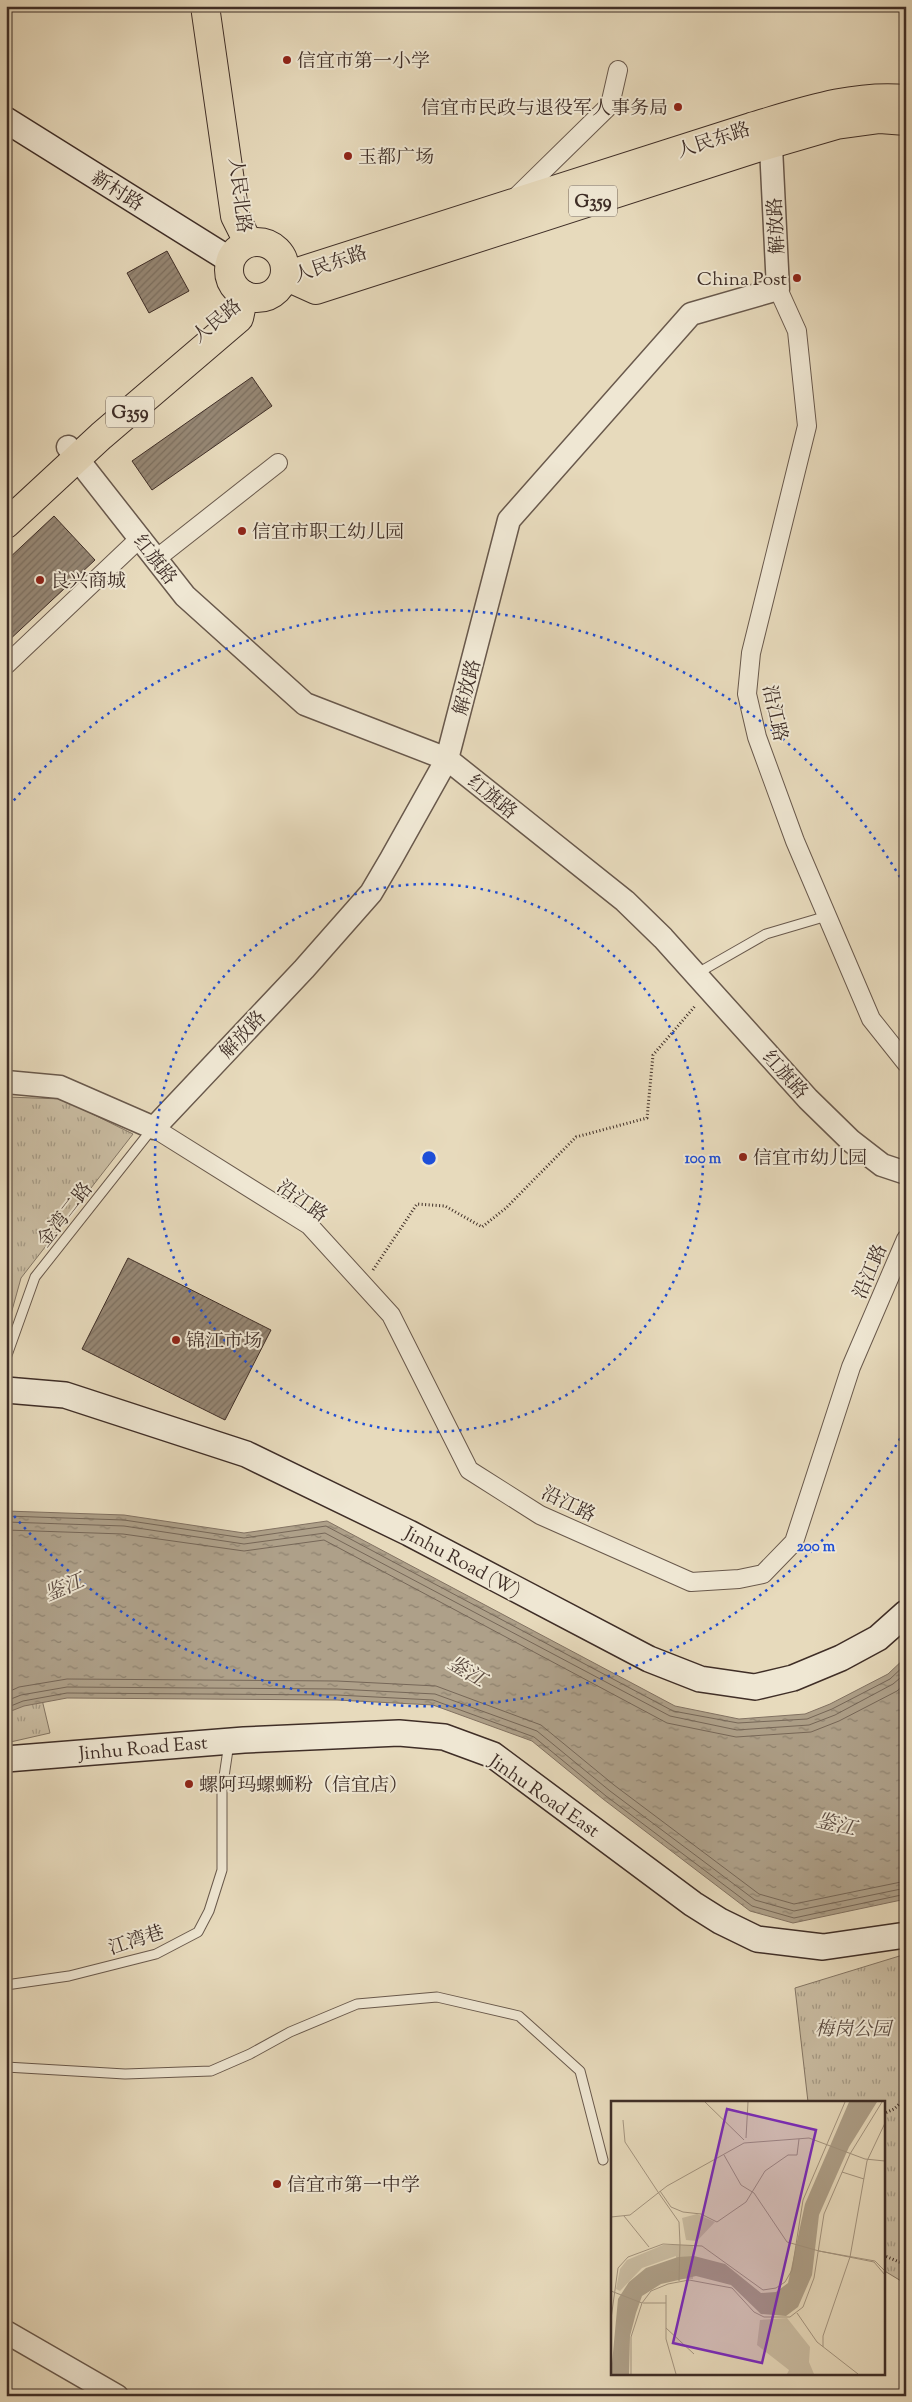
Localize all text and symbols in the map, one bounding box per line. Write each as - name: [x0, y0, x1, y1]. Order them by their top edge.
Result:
- place label: 信宜市第一小学: [297, 49, 430, 76]
- marker: 信宜市第一小学: [281, 54, 293, 66]
- place label: 信宜市民政与退役军人事务局: [421, 96, 668, 123]
- marker: 信宜市民政与退役军人事务局: [672, 101, 684, 113]
- street label: 人民东路: [673, 117, 754, 166]
- place label: 玉都广场: [358, 145, 434, 172]
- marker: 玉都广场: [342, 150, 354, 162]
- street label: 人民北路: [220, 156, 257, 235]
- street label: 新村路: [85, 166, 148, 219]
- road number: G359: [569, 186, 617, 217]
- street label: 解放路: [763, 197, 792, 255]
- street label: 人民东路: [290, 240, 371, 291]
- place label: China Post: [697, 267, 787, 294]
- marker: China Post: [791, 272, 803, 284]
- street label: 人民路: [187, 294, 248, 350]
- road number: G359: [106, 397, 154, 428]
- place label: 信宜市职工幼儿园: [252, 520, 404, 547]
- marker: 信宜市职工幼儿园: [236, 525, 248, 537]
- street label: 红旗路: [126, 530, 182, 591]
- place label: 良兴商城: [50, 569, 126, 596]
- marker: 良兴商城: [34, 574, 46, 586]
- street label: 解放路: [448, 657, 489, 719]
- street label: 沿江路: [754, 683, 793, 744]
- street label: 红旗路: [461, 770, 522, 826]
- street label: 解放路: [215, 1006, 273, 1066]
- street label: 红旗路: [755, 1045, 813, 1106]
- place label: 信宜市幼儿园: [753, 1146, 867, 1173]
- centre of rings: [420, 1149, 438, 1167]
- text: 100 m: [685, 1149, 722, 1170]
- marker: 信宜市幼儿园: [737, 1151, 749, 1163]
- street label: 沿江路: [271, 1174, 333, 1230]
- street label: 金湾二路: [32, 1177, 100, 1254]
- street label: 沿江路: [848, 1240, 895, 1303]
- place label: 锦江市场: [186, 1329, 262, 1356]
- marker: 锦江市场: [170, 1334, 182, 1346]
- street label: 沿江路: [536, 1481, 599, 1530]
- street label: Jinhu Road (W): [398, 1521, 525, 1605]
- text: 200 m: [797, 1537, 836, 1558]
- water label: 鉴江: [41, 1567, 92, 1610]
- water label: 鉴江: [441, 1650, 493, 1697]
- street label: Jinhu Road East: [77, 1730, 209, 1769]
- street label: Jinhu Road East: [482, 1748, 605, 1845]
- place label: 螺阿玛螺蛳粉（信宜店）: [199, 1773, 408, 1800]
- marker: 螺阿玛螺蛳粉（信宜店）: [183, 1778, 195, 1790]
- water label: 鉴江: [813, 1808, 861, 1846]
- street label: 江湾巷: [105, 1920, 168, 1963]
- park label: 梅岗公园: [815, 2017, 894, 2044]
- inset map: [611, 2101, 884, 2374]
- place label: 信宜市第一中学: [287, 2173, 420, 2200]
- marker: 信宜市第一中学: [271, 2178, 283, 2190]

